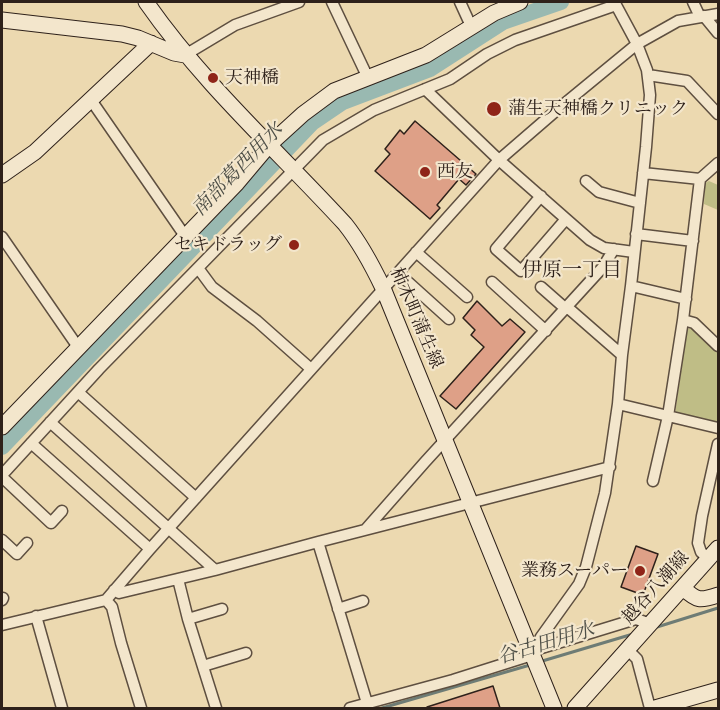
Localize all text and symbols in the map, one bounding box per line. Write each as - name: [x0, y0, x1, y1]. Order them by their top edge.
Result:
- place label: 天神橋: [225, 67, 279, 89]
- marker: 天神橋: [206, 71, 220, 85]
- place label: 蒲生天神橋クリニック: [508, 98, 688, 120]
- marker: 蒲生天神橋クリニック: [485, 100, 503, 118]
- water label: 南部葛西用水: [188, 119, 288, 221]
- place label: 西友: [437, 161, 473, 183]
- marker: 西友: [418, 165, 432, 179]
- place label: セキドラッグ: [174, 234, 282, 256]
- marker: セキドラッグ: [287, 238, 301, 252]
- district label: 伊原一丁目: [522, 259, 622, 283]
- street label: 柿木町蒲生線: [385, 264, 447, 372]
- street label: 越谷八潮線: [618, 547, 694, 629]
- place label: 業務スーパー: [521, 560, 628, 582]
- marker: 業務スーパー: [633, 564, 647, 578]
- water label: 谷古田用水: [495, 618, 597, 670]

